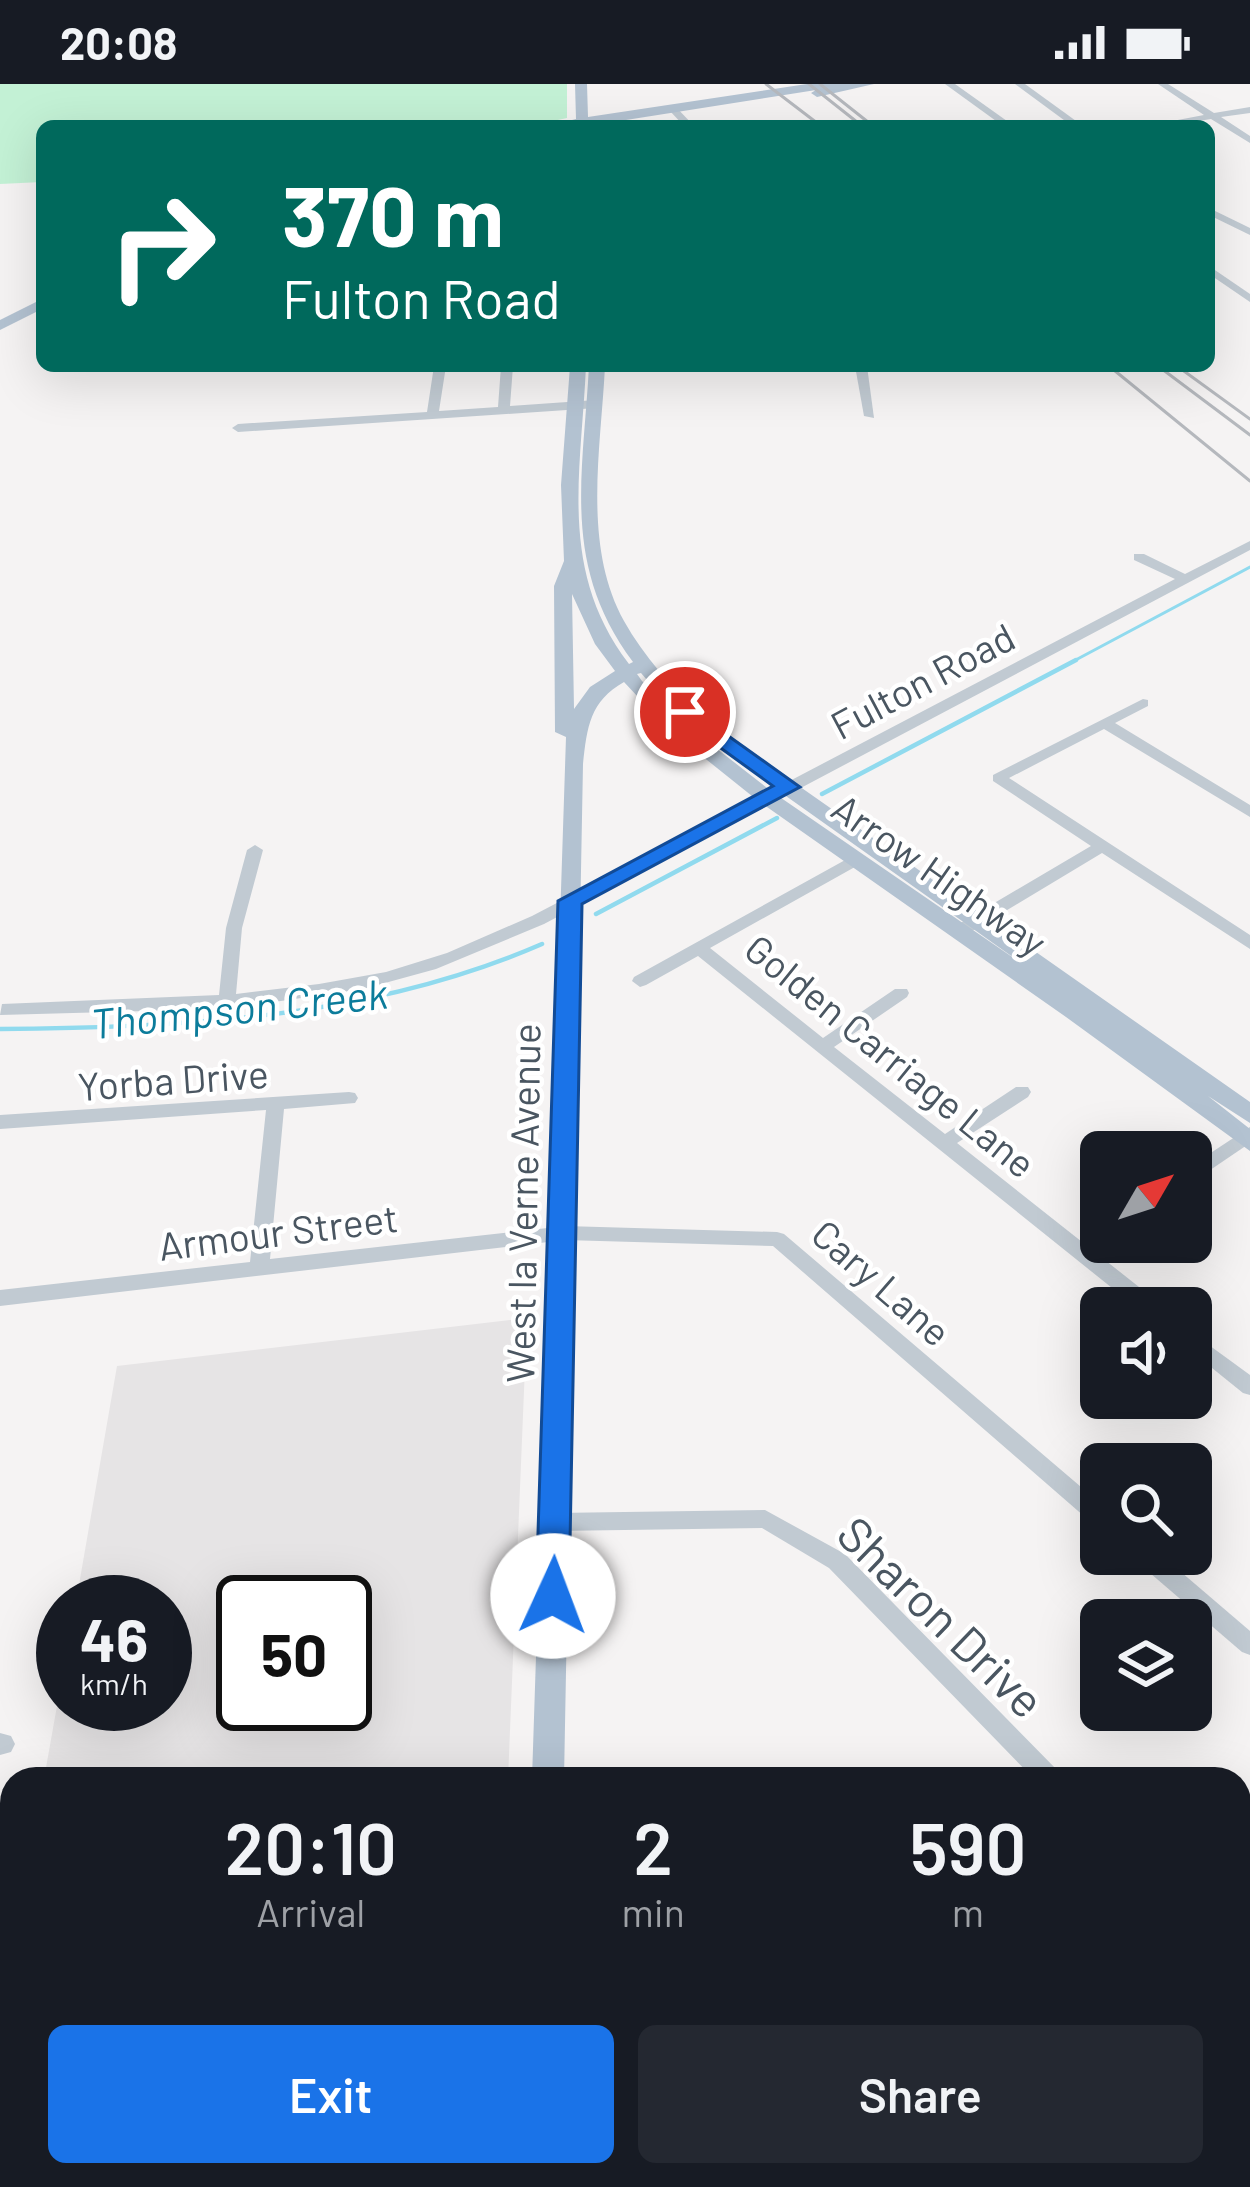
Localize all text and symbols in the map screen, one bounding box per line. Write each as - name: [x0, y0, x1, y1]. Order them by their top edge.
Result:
- text: 20:08: [60, 15, 177, 69]
- text: 370 m: [282, 163, 504, 264]
- icon: right: [84, 168, 240, 324]
- text: Fulton Road: [282, 265, 561, 330]
- street label: Fulton Road: [822, 612, 1022, 748]
- pin: [634, 661, 736, 763]
- icon: arrive: [652, 679, 718, 745]
- street label: Arrow Highway: [824, 783, 1056, 965]
- street label: Golden Carriage Lane: [736, 924, 1046, 1186]
- water label: Thompson Creek: [88, 966, 391, 1048]
- street label: West la Verne Avenue: [495, 1023, 549, 1383]
- street label: Yorba Drive: [76, 1049, 270, 1109]
- north arrow: [1080, 1131, 1212, 1263]
- map controls: [1080, 1131, 1212, 1731]
- street label: Armour Street: [156, 1193, 400, 1269]
- street label: Cary Lane: [803, 1209, 961, 1355]
- button: sound: [1080, 1287, 1212, 1419]
- button: search: [1080, 1443, 1212, 1575]
- street label: Sharon Drive: [827, 1503, 1057, 1729]
- position arrow: [490, 1533, 616, 1659]
- speed limit sign: 50: [216, 1575, 372, 1731]
- button: layers: [1080, 1599, 1212, 1731]
- text: 46: [80, 1602, 148, 1674]
- text: km/h: [80, 1665, 148, 1701]
- text: 20:10: [225, 1803, 397, 1889]
- text: 2: [633, 1803, 673, 1889]
- text: 590: [909, 1803, 1026, 1889]
- text: Arrival: [256, 1888, 365, 1935]
- text: min: [622, 1888, 685, 1935]
- text: m: [952, 1888, 984, 1935]
- button: Exit: [48, 2025, 614, 2163]
- button: Share: [638, 2025, 1203, 2163]

